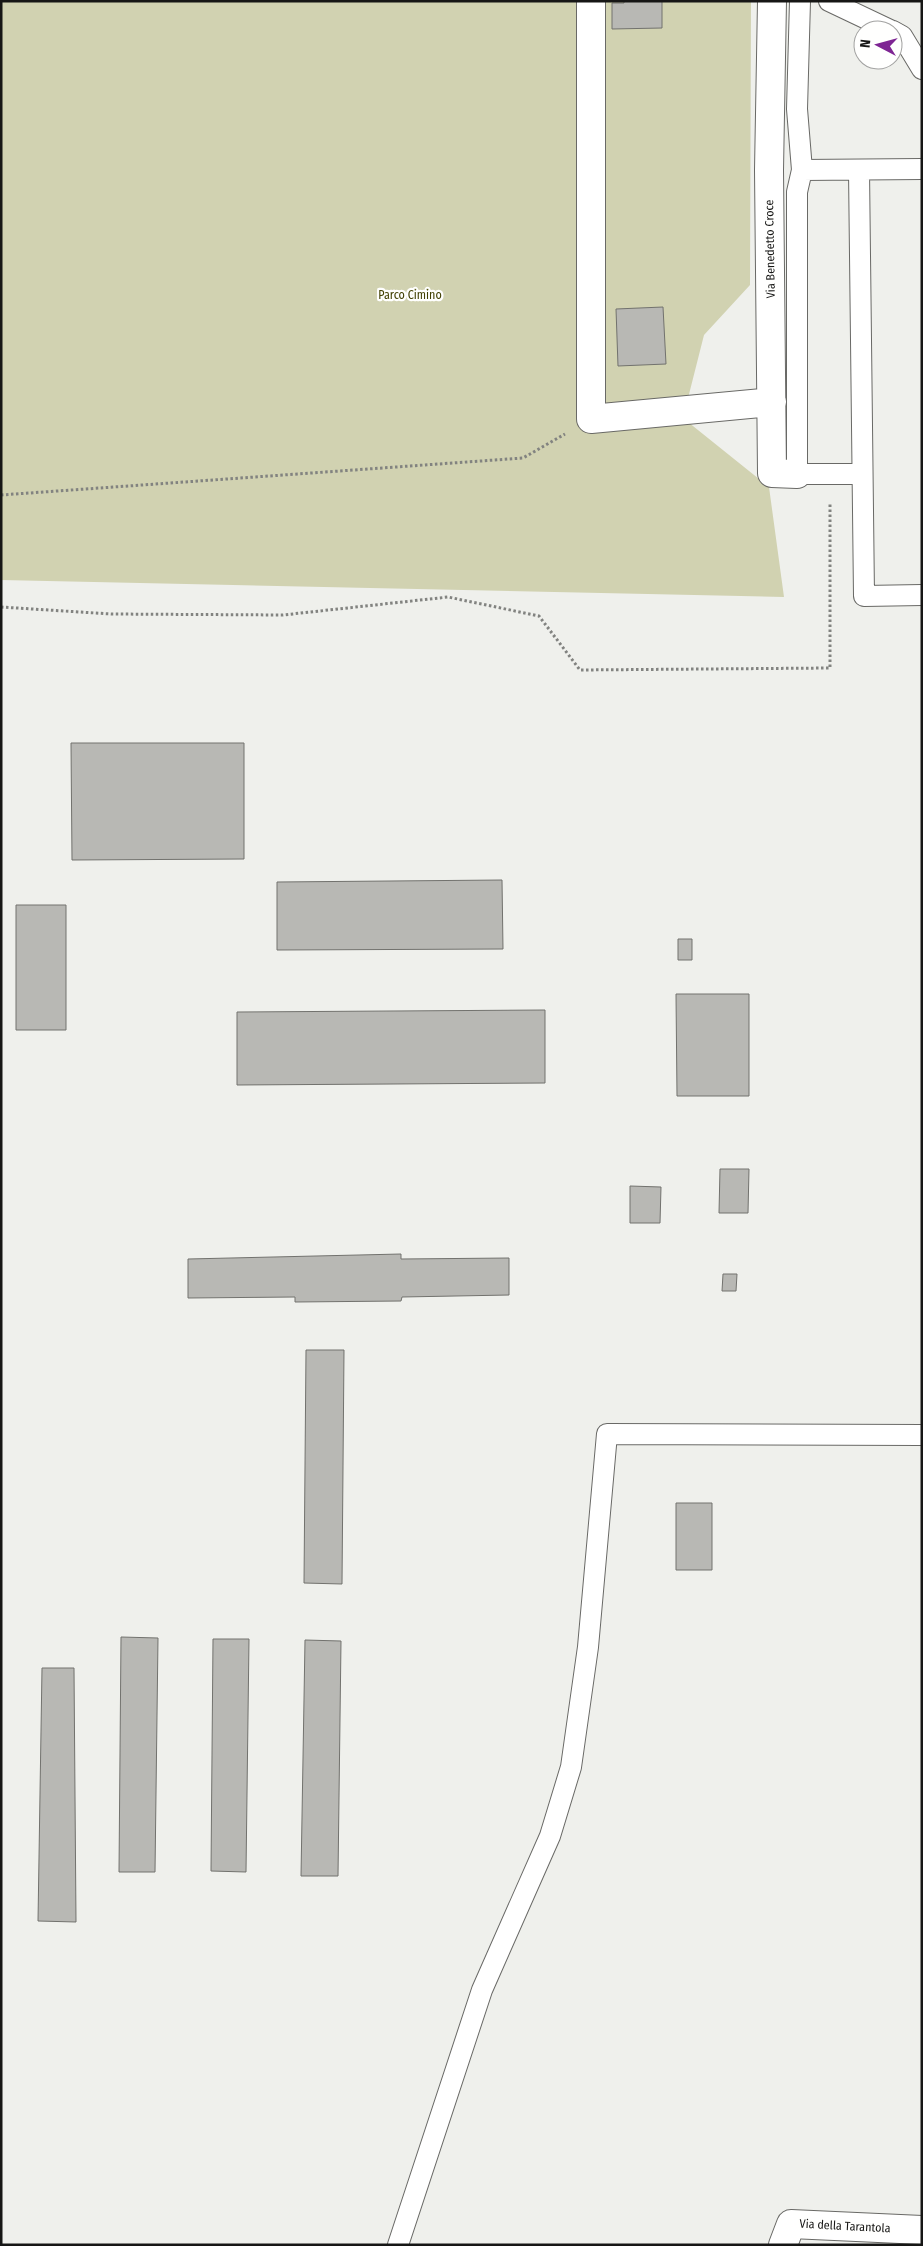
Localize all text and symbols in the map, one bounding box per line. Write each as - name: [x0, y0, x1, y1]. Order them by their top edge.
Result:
- north arrow: [853, 20, 903, 70]
- text: N: [857, 39, 874, 49]
- street label: Via Benedetto Croce: [762, 199, 778, 298]
- park label: Parco Cimino: [378, 288, 442, 302]
- street label: Via della Tarantola: [799, 2217, 891, 2235]

